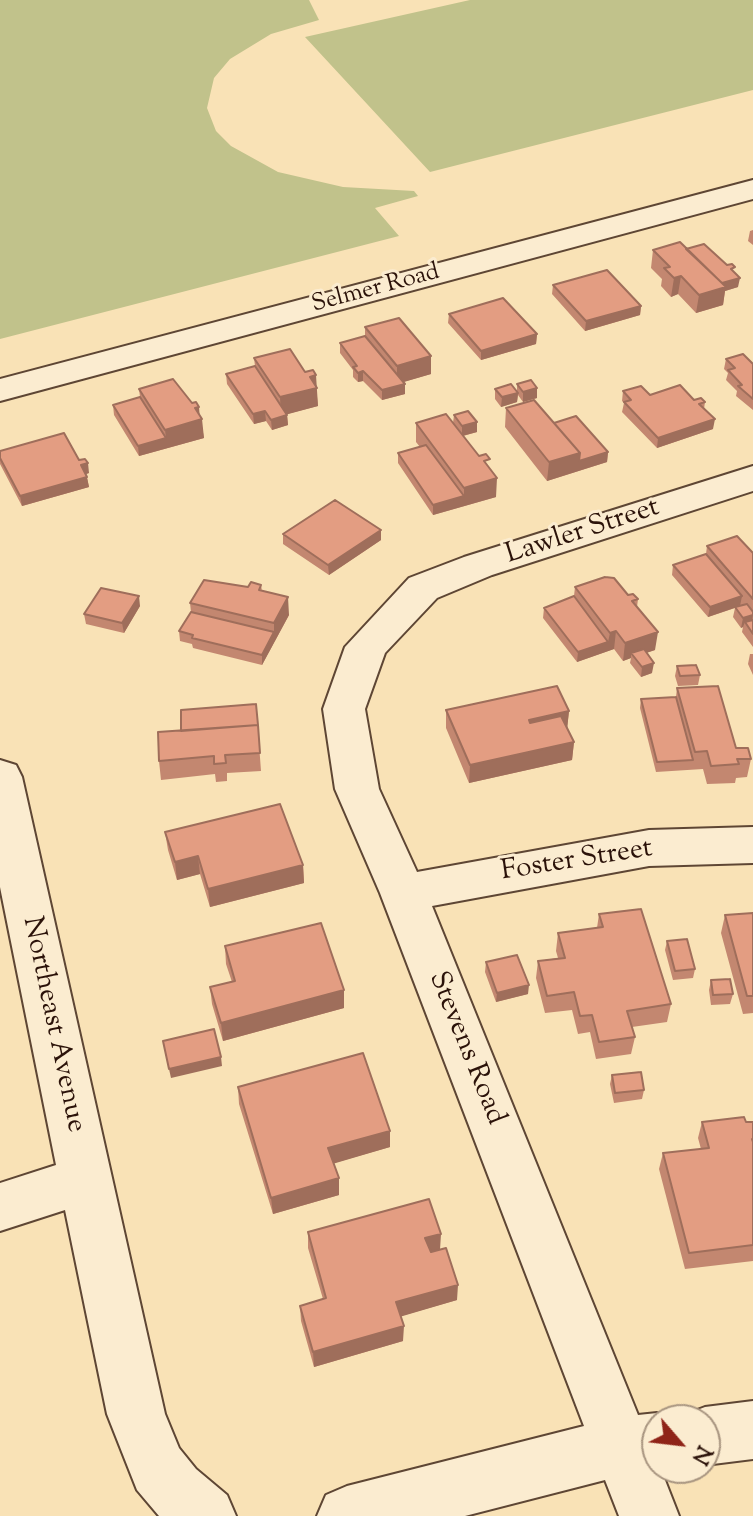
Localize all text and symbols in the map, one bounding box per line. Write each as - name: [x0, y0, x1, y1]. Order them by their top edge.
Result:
- street label: Selmer Road: [309, 259, 443, 321]
- street label: Lawler Street: [502, 492, 664, 574]
- street label: Foster Street: [499, 833, 655, 891]
- street label: Northeast Avenue: [13, 914, 91, 1136]
- street label: Stevens Road: [419, 967, 511, 1131]
- north arrow: [641, 1404, 721, 1484]
- text: N: [682, 1439, 719, 1470]

